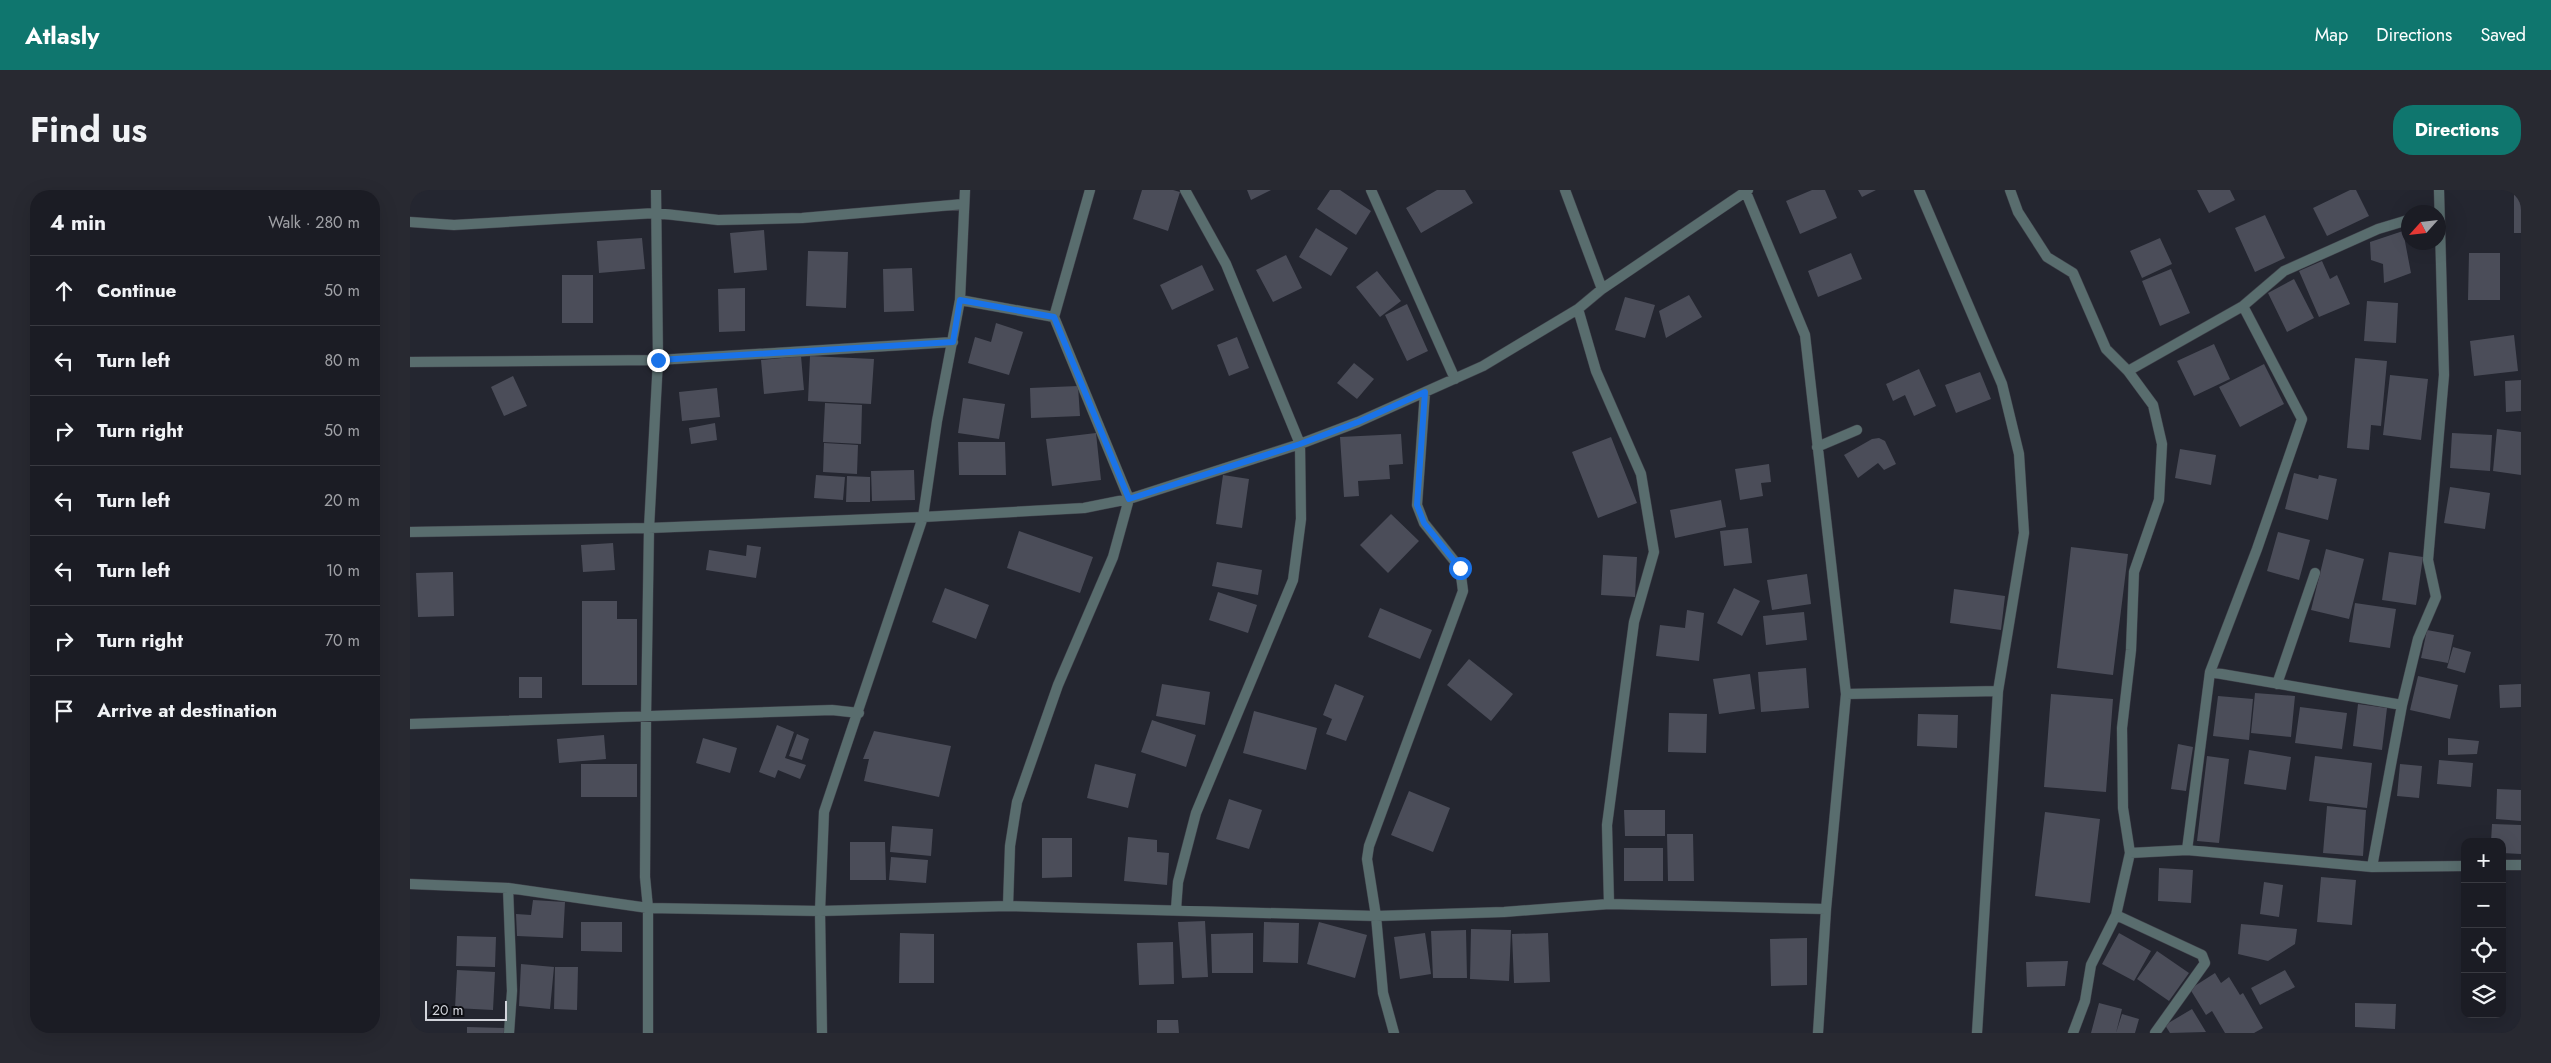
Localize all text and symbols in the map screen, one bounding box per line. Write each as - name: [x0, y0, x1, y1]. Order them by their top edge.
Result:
- text: Atlasly: [25, 18, 100, 53]
- text: Map: [2315, 22, 2348, 48]
- text: Directions: [2376, 22, 2452, 48]
- text: Saved: [2480, 22, 2526, 48]
- text: Find us: [30, 105, 147, 155]
- button: Directions: [2393, 105, 2521, 155]
- north arrow: [2401, 205, 2446, 250]
- text: 4 min: [50, 208, 106, 238]
- text: Walk · 280 m: [268, 211, 360, 234]
- icon: ahead: [50, 277, 78, 305]
- text: Continue: [97, 277, 176, 304]
- text: 50 m: [324, 279, 360, 302]
- icon: left: [50, 347, 78, 375]
- text: Turn left: [97, 347, 170, 374]
- text: 80 m: [324, 349, 360, 372]
- route end: [647, 349, 670, 372]
- icon: right: [50, 417, 78, 445]
- text: Turn right: [97, 417, 183, 444]
- text: 50 m: [324, 419, 360, 442]
- icon: left: [50, 487, 78, 515]
- text: Turn left: [97, 487, 170, 514]
- text: 20 m: [324, 489, 360, 512]
- icon: left: [50, 557, 78, 585]
- text: Turn left: [97, 557, 170, 584]
- route start: [1449, 557, 1472, 580]
- text: 10 m: [326, 559, 360, 582]
- icon: right: [50, 627, 78, 655]
- text: Turn right: [97, 627, 183, 654]
- text: 70 m: [325, 629, 360, 652]
- icon: arrive: [50, 697, 78, 725]
- text: Arrive at destination: [97, 697, 277, 724]
- map controls: [2461, 838, 2506, 1018]
- button: +: [2461, 838, 2506, 883]
- button: −: [2461, 883, 2506, 928]
- button: locate: [2461, 928, 2506, 973]
- button: layers: [2461, 973, 2506, 1018]
- scale bar: [425, 998, 508, 1021]
- text: 20 m: [432, 1000, 464, 1020]

